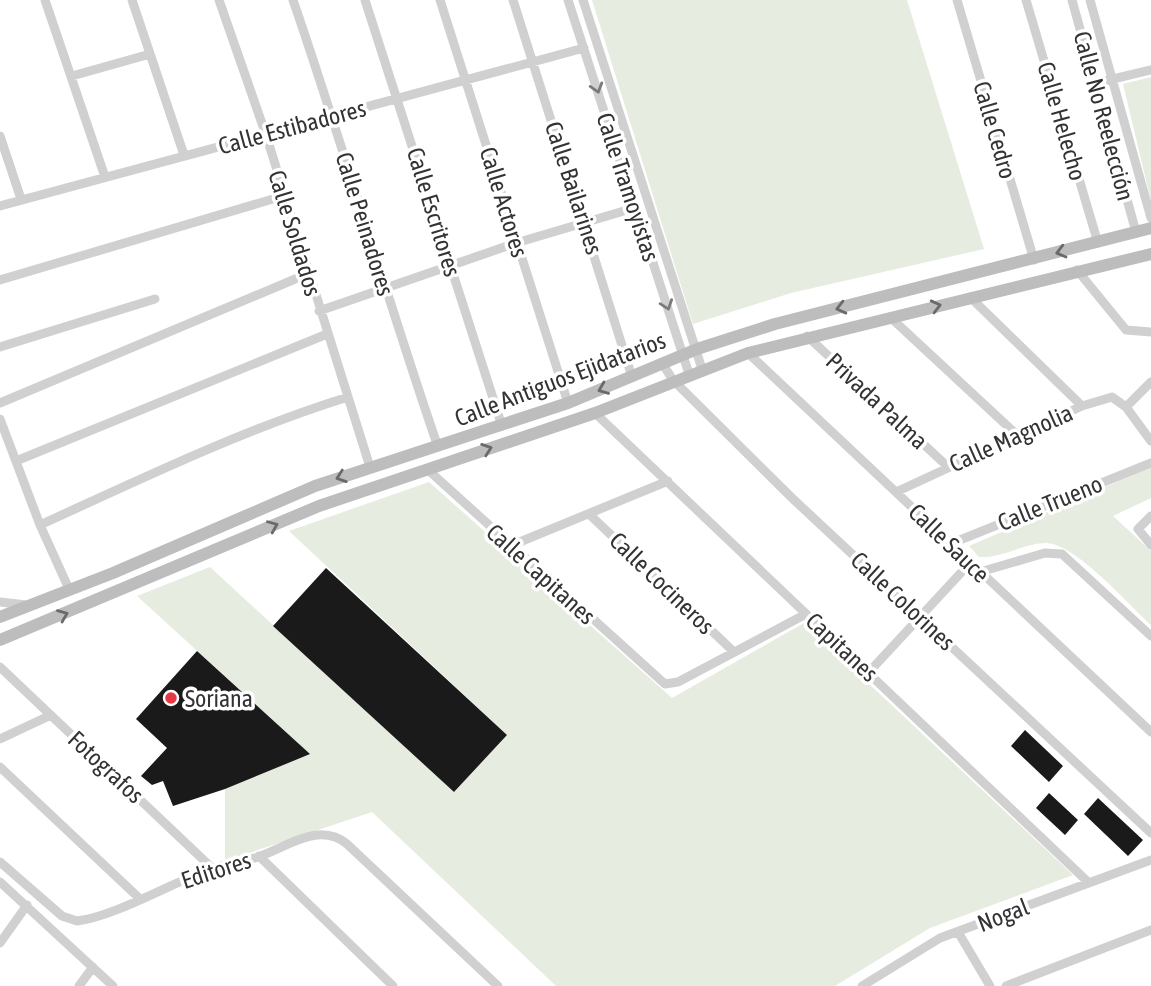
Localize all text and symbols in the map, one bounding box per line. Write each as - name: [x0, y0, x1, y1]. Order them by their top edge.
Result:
- street label: Calle No Reelección: [1068, 28, 1140, 204]
- street label: Calle Helecho: [1032, 59, 1092, 183]
- street label: Calle Cedro: [968, 78, 1022, 182]
- one-way arrow: [588, 82, 603, 94]
- street label: Calle Estibadores: [215, 94, 369, 160]
- street label: Calle Tramoyistas: [591, 109, 665, 265]
- street label: Calle Bailarines: [540, 118, 608, 258]
- street label: Calle Escritores: [402, 144, 466, 280]
- street label: Calle Actores: [474, 144, 534, 260]
- street label: Calle Peinadores: [330, 149, 400, 299]
- street label: Calle Soldados: [263, 167, 327, 299]
- one-way arrow: [1056, 244, 1068, 258]
- one-way arrow: [659, 298, 673, 310]
- one-way arrow: [835, 300, 847, 314]
- one-way arrow: [930, 300, 942, 314]
- street label: Calle Antiguos Ejidatarios: [451, 326, 669, 432]
- street label: Privada Palma: [821, 347, 933, 455]
- one-way arrow: [597, 380, 609, 394]
- street label: Calle Magnolia: [945, 399, 1077, 477]
- one-way arrow: [480, 443, 492, 457]
- one-way arrow: [335, 469, 348, 483]
- street label: Calle Trueno: [994, 470, 1106, 536]
- street label: Calle Sauce: [903, 498, 995, 588]
- street label: Calle Capitanes: [481, 518, 601, 630]
- one-way arrow: [266, 521, 278, 535]
- street label: Calle Cocineros: [604, 527, 720, 639]
- street label: Calle Colorines: [846, 546, 960, 656]
- street label: Capitanes: [801, 607, 883, 687]
- one-way arrow: [57, 610, 69, 624]
- place label: Soriana: [185, 685, 253, 712]
- marker: Soriana: [163, 690, 179, 706]
- street label: Fotografos: [63, 725, 149, 809]
- street label: Editores: [178, 846, 254, 894]
- street label: Nogal: [974, 893, 1033, 937]

